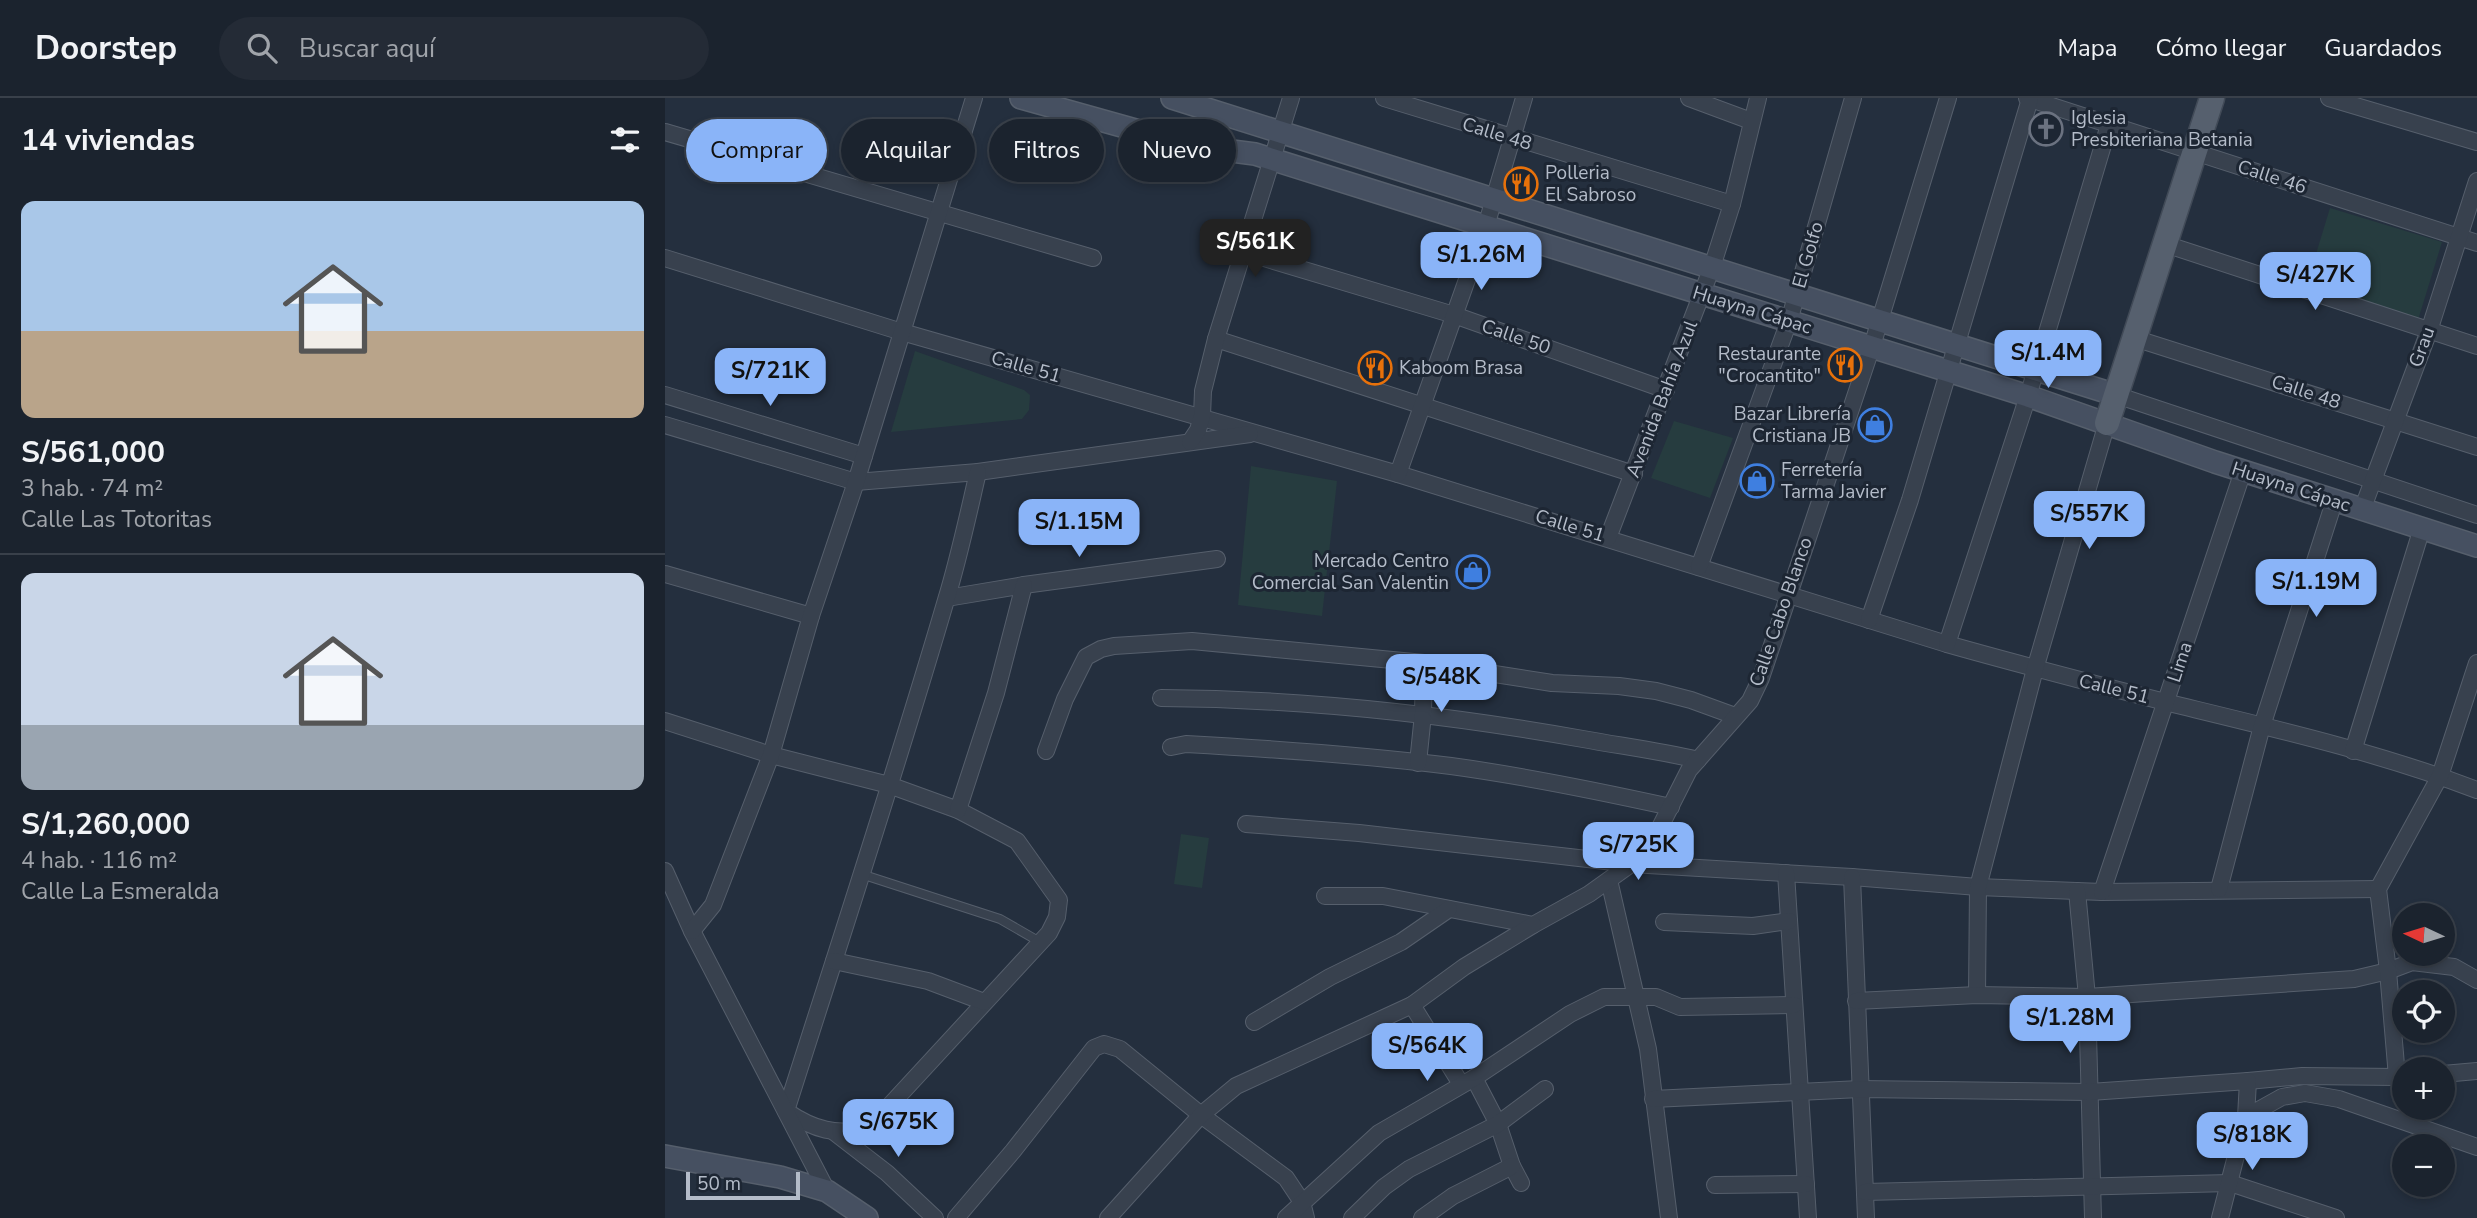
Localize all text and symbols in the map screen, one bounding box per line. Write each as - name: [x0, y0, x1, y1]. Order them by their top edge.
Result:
- search box: [219, 17, 709, 80]
- text: Doorstep: [35, 26, 177, 71]
- icon: search: [243, 29, 281, 67]
- text: Buscar aquí: [299, 31, 435, 66]
- text: Mapa: [2057, 32, 2117, 64]
- text: Cómo llegar: [2155, 32, 2286, 64]
- text: Guardados: [2324, 32, 2442, 64]
- place label: Iglesia Presbiteriana Betania: [2071, 105, 2253, 153]
- church icon: Iglesia Presbiteriana Betania: [2027, 110, 2065, 148]
- street label: Calle 48: [1459, 111, 1535, 157]
- chip: Comprar: [686, 119, 827, 182]
- chip: Alquilar: [841, 119, 975, 182]
- chip: Filtros: [989, 119, 1104, 182]
- chip: Nuevo: [1118, 119, 1236, 182]
- text: 14 viviendas: [21, 120, 195, 161]
- icon: filters: [606, 121, 644, 159]
- street label: Calle 46: [2234, 154, 2310, 200]
- place label: Polleria El Sabroso: [1545, 160, 1636, 208]
- restaurant icon: Polleria El Sabroso: [1502, 165, 1540, 203]
- street label: El Golfo: [1786, 219, 1830, 291]
- pin: S/561K: [1198, 220, 1312, 279]
- text: S/561K: [1216, 226, 1294, 257]
- pin: S/1.26M: [1416, 232, 1546, 292]
- text: S/1.26M: [1437, 239, 1525, 270]
- icon: home: [270, 246, 396, 372]
- pin: S/427K: [2258, 252, 2372, 312]
- text: S/427K: [2276, 259, 2354, 290]
- street label: Huayna Cápac: [1689, 280, 1815, 340]
- street label: Calle 50: [1478, 313, 1554, 361]
- street label: Avenida Bahía Azul: [1620, 316, 1704, 481]
- street label: Grau: [2403, 323, 2441, 371]
- pin: S/1.4M: [1991, 330, 2105, 390]
- text: S/1.4M: [2010, 337, 2086, 368]
- place label: Restaurante "Crocantito": [1718, 341, 1821, 389]
- street label: Calle 51: [988, 345, 1064, 389]
- restaurant icon: Restaurante "Crocantito": [1826, 346, 1864, 384]
- pin: S/721K: [713, 348, 827, 408]
- restaurant icon: Kaboom Brasa: [1356, 349, 1394, 387]
- text: S/721K: [731, 355, 809, 386]
- place label: Kaboom Brasa: [1399, 355, 1523, 381]
- street label: Calle 48: [2268, 369, 2344, 415]
- place label: Bazar Librería Cristiana JB: [1734, 401, 1851, 449]
- shop icon: Bazar Librería Cristiana JB: [1856, 406, 1894, 444]
- text: S/561,000: [21, 432, 165, 473]
- street label: Huayna Cápac: [2228, 456, 2354, 518]
- place label: Ferretería Tarma Javier: [1781, 457, 1887, 505]
- shop icon: Ferretería Tarma Javier: [1738, 462, 1776, 500]
- text: 3 hab. · 74 m²: [21, 473, 163, 504]
- pin: S/557K: [2032, 491, 2146, 551]
- text: S/557K: [2050, 498, 2128, 529]
- pin: S/1.15M: [1014, 500, 1144, 559]
- street label: Calle 51: [1532, 503, 1608, 549]
- text: Calle Las Totoritas: [21, 504, 212, 535]
- text: S/1.15M: [1035, 506, 1123, 537]
- street label: Calle Cabo Blanco: [1743, 534, 1819, 690]
- place label: Mercado Centro Comercial San Valentin: [1252, 548, 1449, 596]
- shop icon: Mercado Centro Comercial San Valentin: [1454, 553, 1492, 591]
- pin: S/1.19M: [2251, 560, 2381, 619]
- text: S/1.19M: [2272, 566, 2360, 597]
- icon: home: [270, 618, 396, 744]
- street label: Lima: [2161, 638, 2199, 686]
- pin: S/548K: [1384, 654, 1498, 714]
- text: S/548K: [1402, 661, 1480, 692]
- street label: Calle 51: [2076, 668, 2152, 710]
- text: S/1,260,000: [21, 804, 190, 845]
- pin: S/725K: [1581, 822, 1695, 882]
- text: S/725K: [1599, 829, 1677, 860]
- text: 4 hab. · 116 m²: [21, 845, 177, 876]
- text: Calle La Esmeralda: [21, 876, 219, 907]
- north arrow: [2392, 903, 2455, 966]
- map controls: [2392, 903, 2455, 1197]
- button: locate: [2392, 980, 2455, 1043]
- pin: S/1.28M: [2005, 996, 2135, 1055]
- text: S/1.28M: [2026, 1002, 2114, 1033]
- pin: S/564K: [1370, 1024, 1484, 1083]
- text: S/564K: [1388, 1030, 1466, 1061]
- button: +: [2392, 1057, 2455, 1120]
- pin: S/675K: [841, 1100, 955, 1159]
- text: S/675K: [859, 1106, 937, 1137]
- pin: S/818K: [2195, 1112, 2309, 1172]
- text: S/818K: [2213, 1119, 2291, 1150]
- button: −: [2392, 1134, 2455, 1197]
- scale bar: [686, 1169, 800, 1201]
- text: 50 m: [697, 1171, 741, 1197]

